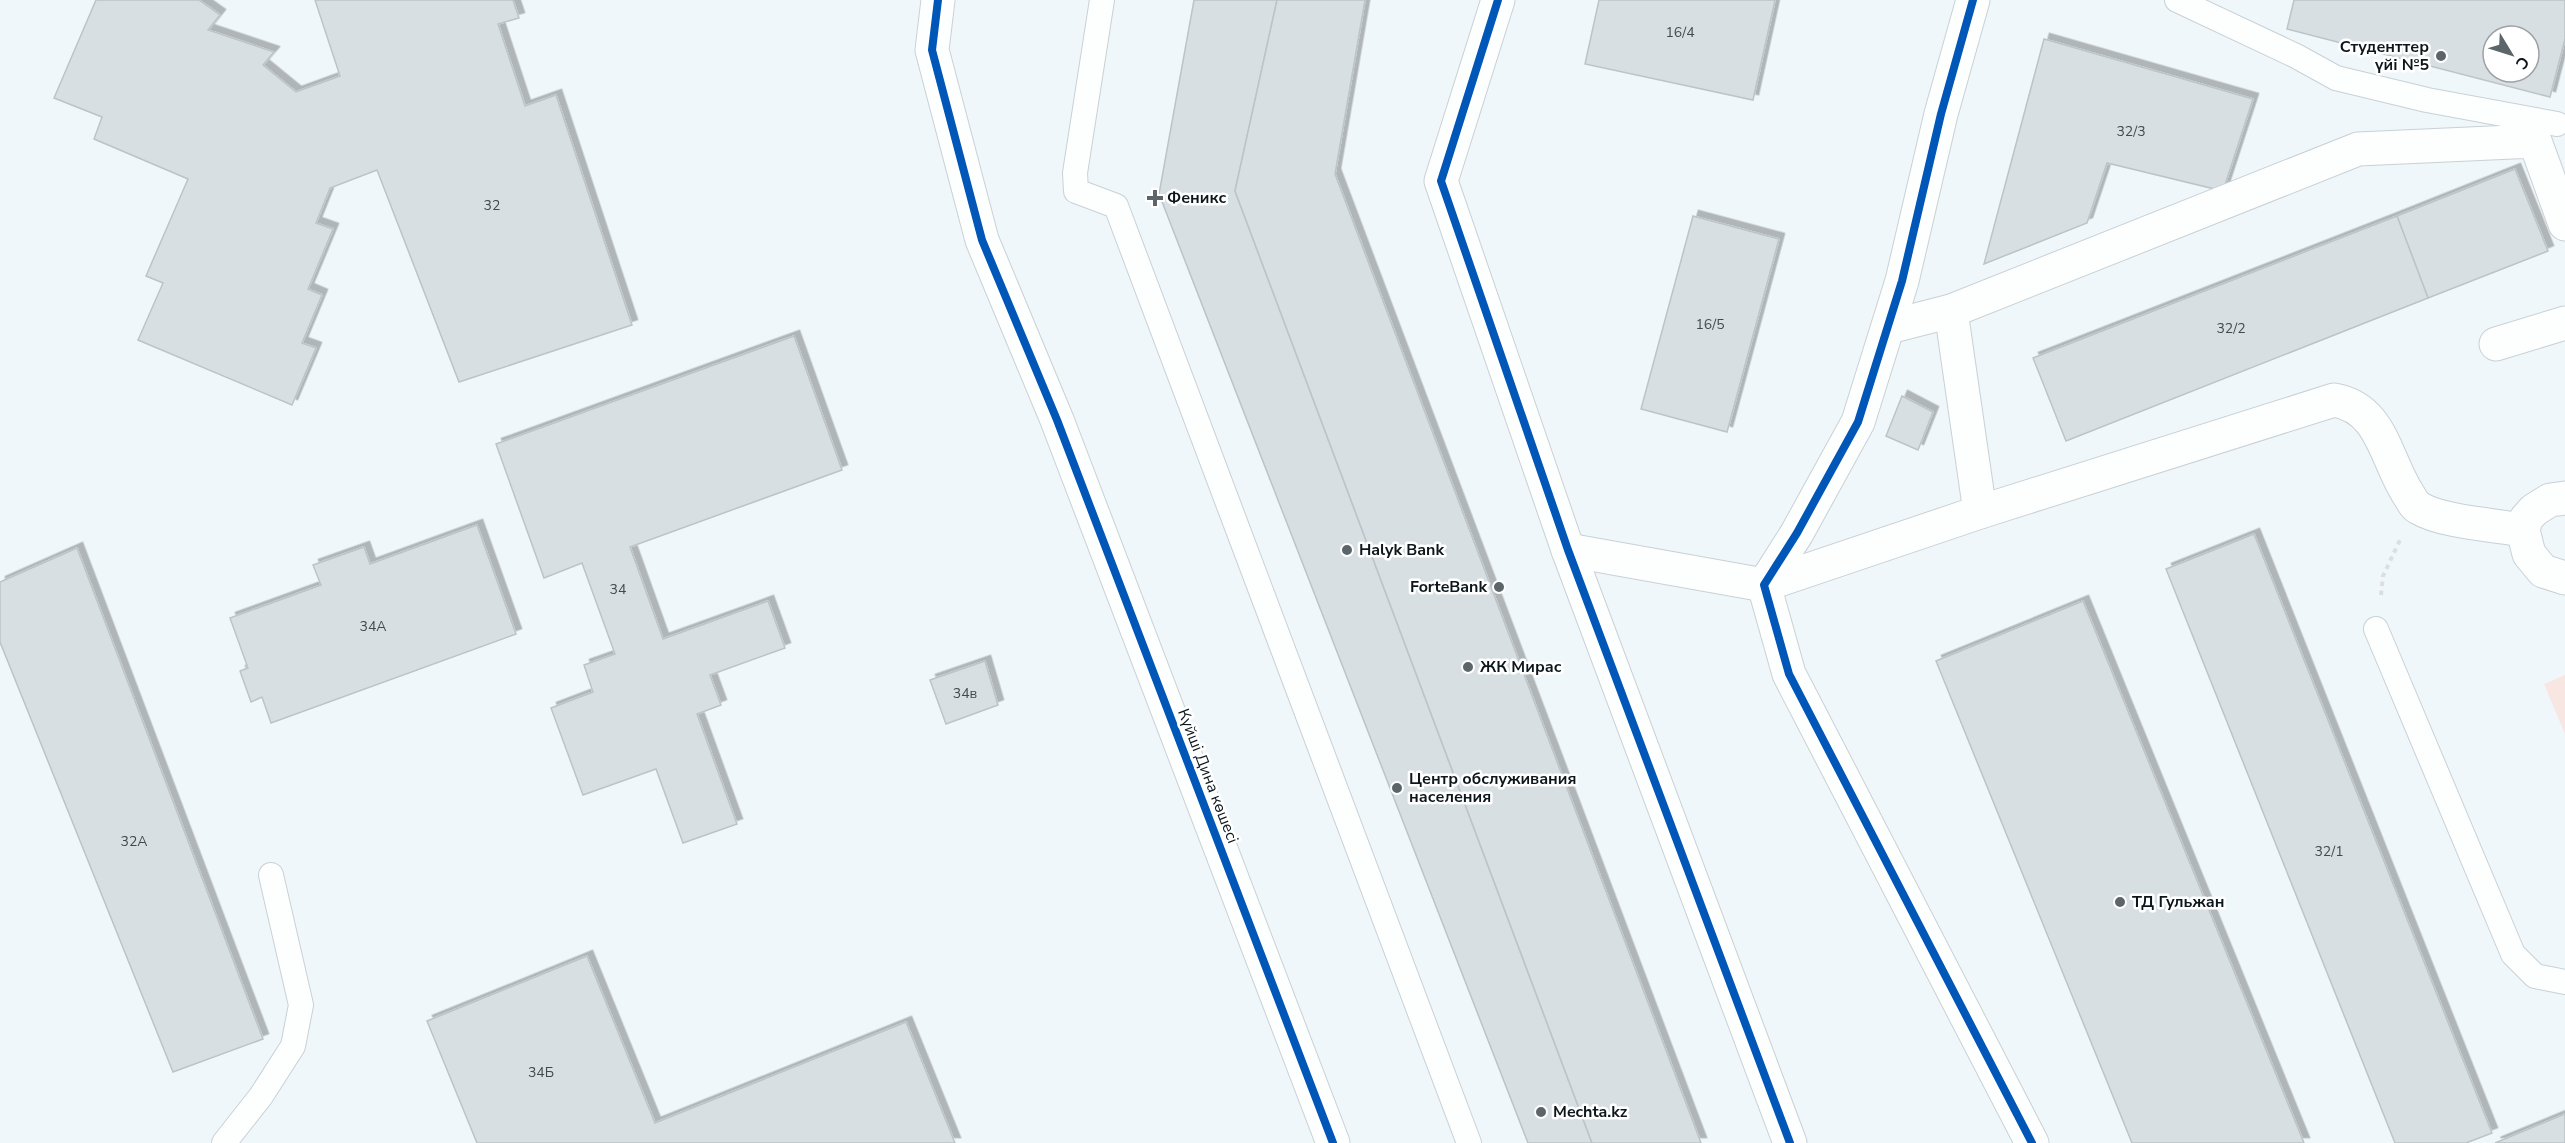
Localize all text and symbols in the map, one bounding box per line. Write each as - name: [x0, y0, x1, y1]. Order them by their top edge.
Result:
- house number: 16/4: [1665, 23, 1695, 42]
- north arrow: [2481, 24, 2541, 84]
- place label: Студенттер үйі №5: [2340, 36, 2429, 76]
- marker: Студенттер үйі №5: [2434, 49, 2448, 63]
- text: С: [2510, 52, 2534, 74]
- house number: 32/3: [2116, 122, 2146, 141]
- place label: Феникс: [1167, 187, 1226, 209]
- marker: Феникс: [1148, 191, 1162, 205]
- house number: 32: [484, 196, 500, 215]
- house number: 16/5: [1695, 315, 1725, 334]
- house number: 32/2: [2216, 319, 2246, 338]
- place label: Halyk Bank: [1359, 539, 1444, 561]
- marker: Halyk Bank: [1340, 543, 1354, 557]
- place label: ForteBank: [1410, 576, 1487, 598]
- house number: 34: [610, 580, 626, 599]
- marker: ForteBank: [1492, 580, 1506, 594]
- house number: 34А: [359, 617, 387, 636]
- place label: ЖК Мирас: [1480, 656, 1562, 678]
- marker: ЖК Мирас: [1461, 660, 1475, 674]
- house number: 34в: [953, 684, 978, 703]
- street label: Күйші Дина көшесі: [1172, 706, 1244, 846]
- place label: Центр обслуживания населения: [1409, 768, 1577, 808]
- marker: Центр обслуживания населения: [1390, 781, 1404, 795]
- house number: 32А: [120, 832, 148, 851]
- house number: 32/1: [2314, 842, 2344, 861]
- place label: ТД Гульжан: [2132, 891, 2224, 913]
- marker: ТД Гульжан: [2113, 895, 2127, 909]
- house number: 34Б: [528, 1063, 554, 1082]
- place label: Mechta.kz: [1553, 1101, 1628, 1123]
- marker: Mechta.kz: [1534, 1105, 1548, 1119]

